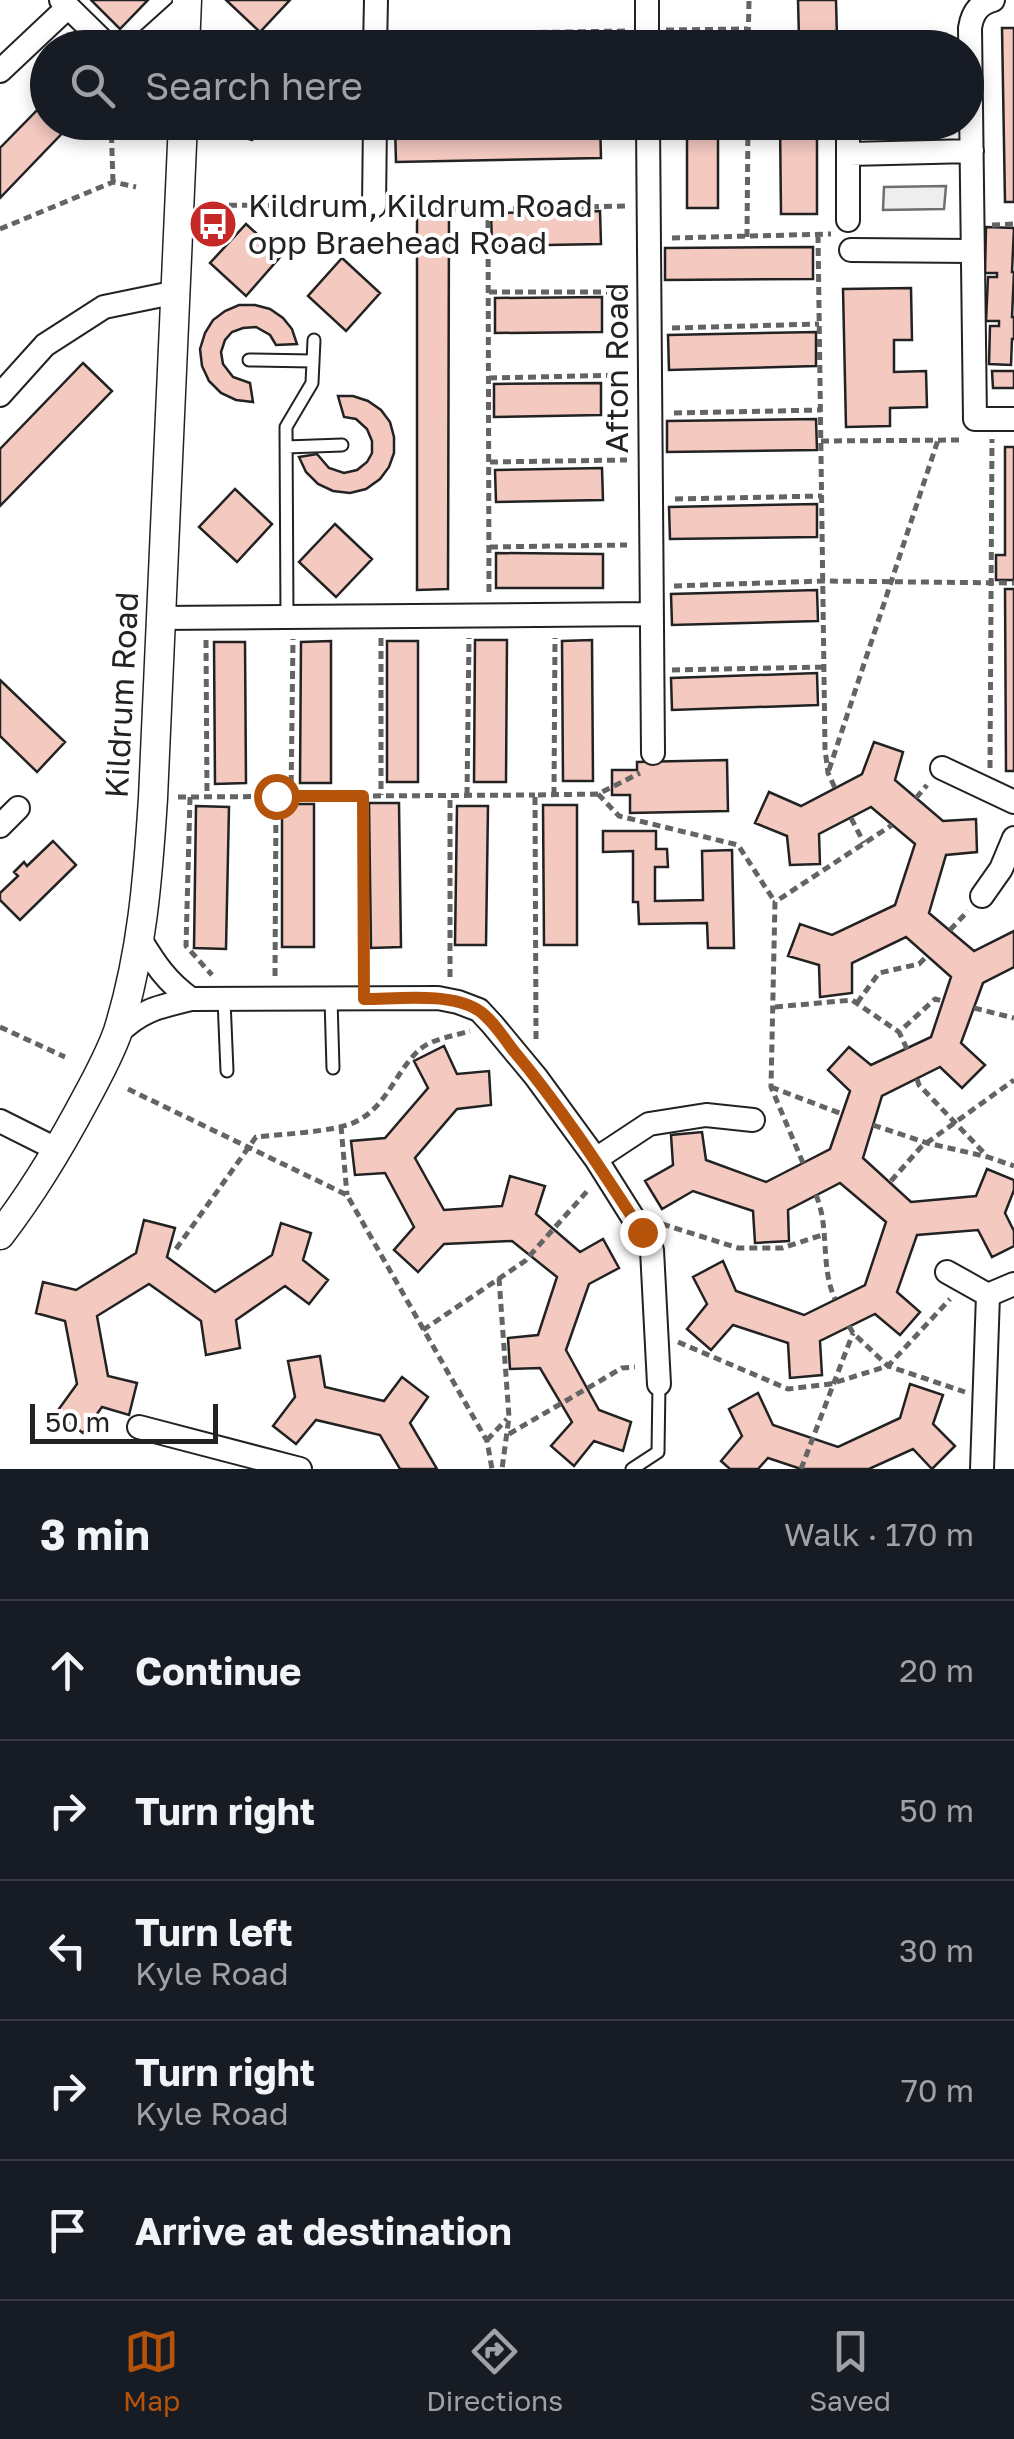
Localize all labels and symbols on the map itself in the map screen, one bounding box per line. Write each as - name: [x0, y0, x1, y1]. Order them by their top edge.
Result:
- place label: Kildrum, Kildrum Road opp Braehead Road: [248, 186, 593, 261]
- bus stop icon: Kildrum, Kildrum Road opp Braehead Road: [187, 198, 239, 250]
- street label: Afton Road: [597, 283, 635, 453]
- street label: Kildrum Road: [97, 591, 145, 799]
- route start: [254, 774, 300, 820]
- route end: [620, 1210, 666, 1256]
- scale bar: [30, 1399, 218, 1444]

